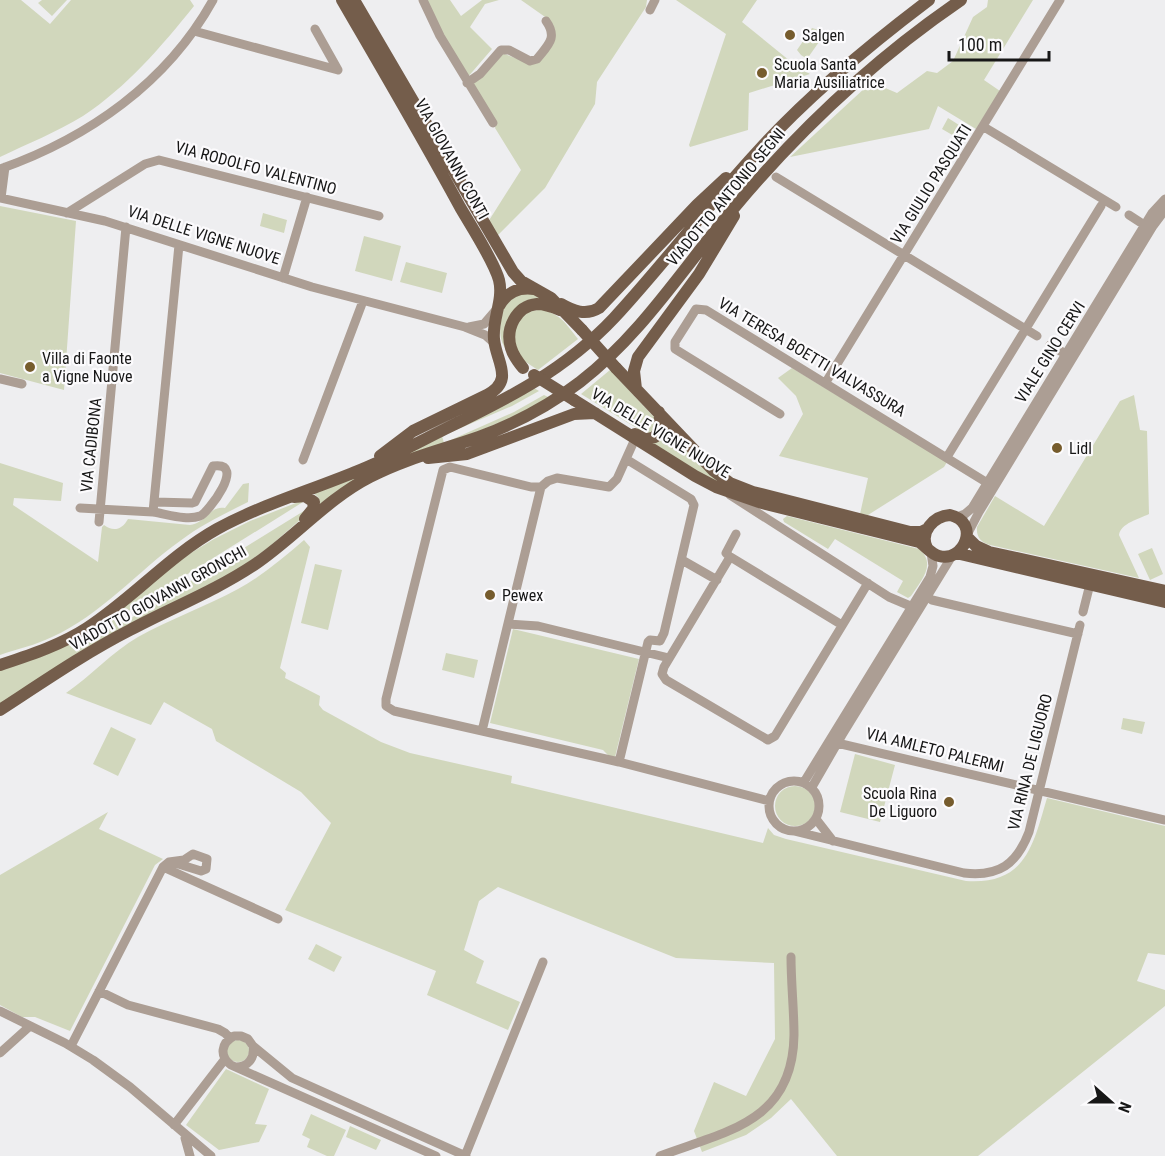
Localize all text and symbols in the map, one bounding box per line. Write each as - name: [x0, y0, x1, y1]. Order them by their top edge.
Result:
- scale bar: [949, 24, 1050, 62]
- place label: Salgen: [802, 26, 845, 45]
- marker: Salgen: [783, 28, 797, 42]
- text: 100 m: [958, 34, 1002, 55]
- place label: Scuola Santa Maria Ausiliatrice: [774, 55, 885, 92]
- marker: Scuola Santa Maria Ausiliatrice: [755, 66, 769, 80]
- street label: VIA GIOVANNI CONTI: [411, 95, 493, 223]
- street label: VIA GIULIO PASQUATI: [886, 121, 976, 247]
- street label: VIADOTTO ANTONIO SEGNI: [663, 124, 789, 270]
- street label: VIA RODOLFO VALENTINO: [173, 137, 339, 199]
- street label: VIA DELLE VIGNE NUOVE: [125, 201, 283, 269]
- street label: VIA TERESA BOETTI VALVASSURA: [715, 293, 909, 421]
- street label: VIALE GINO CERVI: [1011, 298, 1089, 406]
- place label: Villa di Faonte a Vigne Nuove: [42, 349, 133, 386]
- marker: Villa di Faonte a Vigne Nuove: [23, 360, 37, 374]
- street label: VIA DELLE VIGNE NUOVE: [588, 384, 734, 482]
- street label: VIA CADIBONA: [77, 397, 105, 493]
- place label: Lidl: [1069, 439, 1092, 458]
- marker: Lidl: [1050, 441, 1064, 455]
- street label: VIADOTTO GIOVANNI GRONCHI: [66, 541, 250, 655]
- place label: Pewex: [502, 586, 543, 605]
- marker: Pewex: [483, 588, 497, 602]
- street label: VIA RINA DE LIGUORO: [1004, 692, 1056, 832]
- street label: VIA AMLETO PALERMI: [864, 724, 1006, 776]
- place label: Scuola Rina De Liguoro: [863, 784, 937, 821]
- marker: Scuola Rina De Liguoro: [942, 795, 956, 809]
- north arrow: [1081, 1072, 1141, 1132]
- text: N: [1114, 1099, 1135, 1115]

